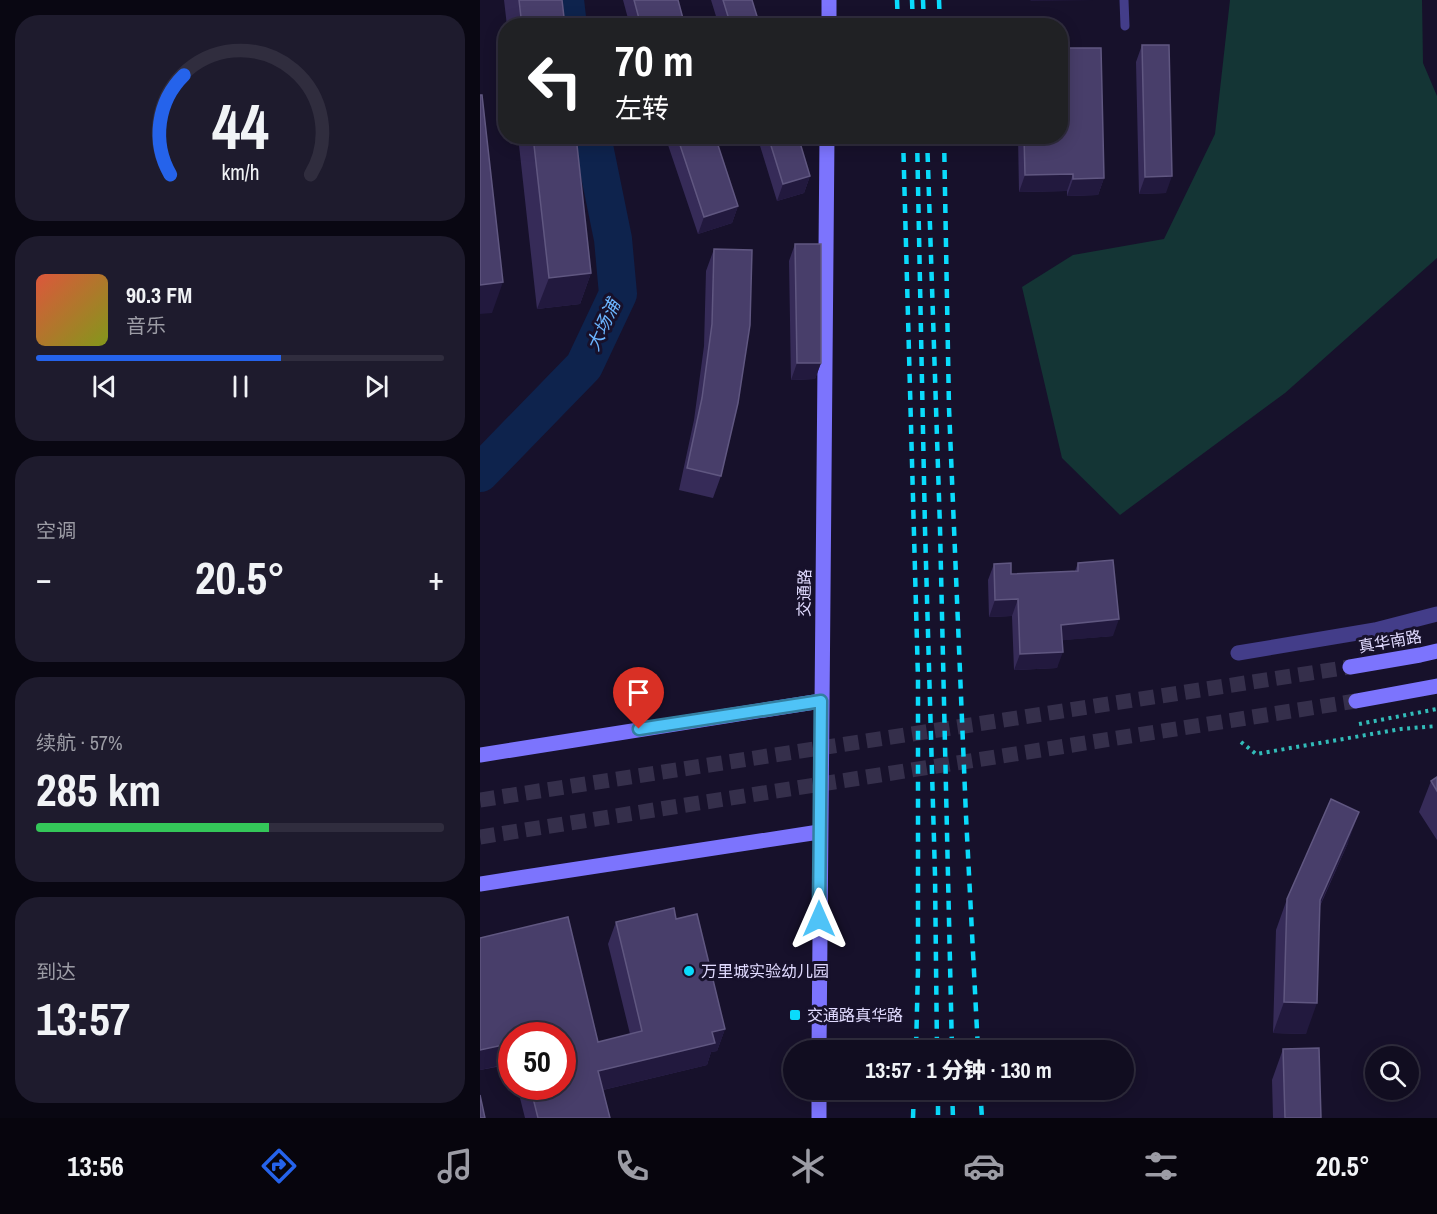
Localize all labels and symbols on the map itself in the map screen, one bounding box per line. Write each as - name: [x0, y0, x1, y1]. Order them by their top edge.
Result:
- water label: 大场浦: [580, 293, 627, 355]
- street label: 交通路: [793, 569, 815, 617]
- street label: 真华南路: [1357, 625, 1423, 657]
- pin: [613, 667, 664, 729]
- position arrow: [787, 887, 851, 951]
- place label: 万里城实验幼儿园: [701, 960, 829, 982]
- marker: 万里城实验幼儿园: [682, 964, 696, 978]
- place label: 交通路真华路: [807, 1004, 903, 1026]
- marker: 交通路真华路: [788, 1008, 802, 1022]
- speed limit sign: 50: [498, 1022, 576, 1100]

